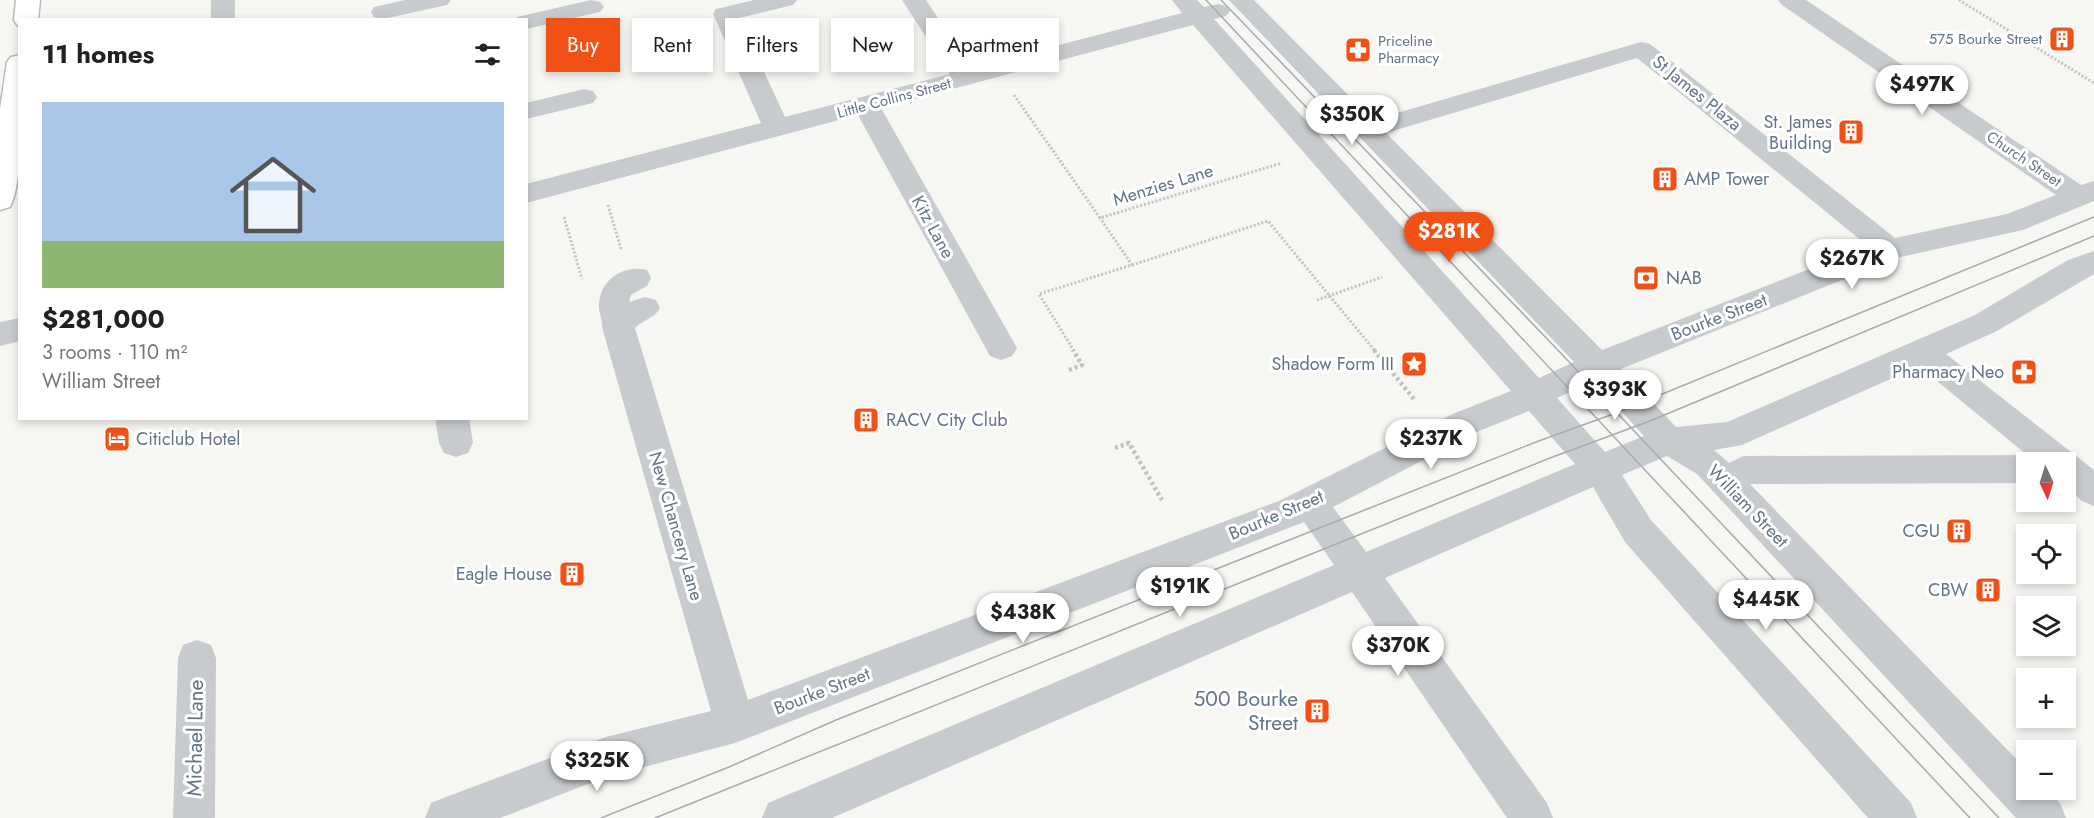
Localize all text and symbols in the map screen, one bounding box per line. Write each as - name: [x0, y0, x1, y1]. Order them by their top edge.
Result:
- chip: Buy: [546, 18, 620, 72]
- chip: Rent: [632, 18, 713, 72]
- chip: Filters: [725, 18, 819, 72]
- chip: New: [831, 18, 914, 72]
- chip: Apartment: [926, 18, 1059, 72]
- building icon: 575 Bourke Street: [2047, 24, 2077, 54]
- place label: 575 Bourke Street: [1929, 28, 2042, 50]
- place label: Priceline Pharmacy: [1378, 30, 1440, 69]
- text: 11 homes: [42, 35, 154, 73]
- pharmacy icon: Priceline Pharmacy: [1343, 35, 1373, 65]
- icon: filters: [471, 38, 504, 71]
- street label: St James Plaza: [1647, 49, 1747, 137]
- pin: $497K: [1880, 65, 1964, 116]
- text: $497K: [1889, 70, 1955, 99]
- street label: Little Collins Street: [835, 72, 954, 124]
- pin: $350K: [1310, 95, 1394, 146]
- text: $350K: [1320, 100, 1384, 129]
- place label: St. James Building: [1763, 109, 1832, 156]
- building icon: St. James Building: [1836, 117, 1866, 147]
- street label: Church Street: [1982, 126, 2066, 192]
- icon: home: [219, 141, 327, 249]
- street label: Menzies Lane: [1110, 157, 1216, 213]
- building icon: AMP Tower: [1650, 164, 1680, 194]
- place label: AMP Tower: [1684, 166, 1770, 192]
- street label: Kitz Lane: [905, 191, 961, 263]
- pin: $281K: [1407, 212, 1491, 263]
- text: $281K: [1418, 217, 1480, 246]
- pin: $267K: [1810, 239, 1894, 290]
- text: $267K: [1820, 244, 1884, 273]
- bank icon: NAB: [1631, 263, 1661, 293]
- place label: NAB: [1666, 265, 1702, 291]
- street label: Bourke Street: [1667, 287, 1771, 347]
- text: $281,000: [42, 300, 165, 338]
- text: 3 rooms · 110 m²: [42, 338, 188, 367]
- place icon: Shadow Form III: [1399, 349, 1429, 379]
- place label: Shadow Form III: [1271, 351, 1394, 377]
- pharmacy icon: Pharmacy Neo: [2009, 357, 2039, 387]
- place label: Pharmacy Neo: [1892, 359, 2004, 385]
- text: William Street: [42, 367, 160, 396]
- pin: $393K: [1573, 370, 1657, 421]
- text: $393K: [1583, 375, 1647, 404]
- building icon: RACV City Club: [851, 405, 881, 435]
- place label: RACV City Club: [886, 407, 1008, 433]
- pin: $237K: [1389, 419, 1473, 470]
- hotel icon: Citiclub Hotel: [102, 424, 132, 454]
- text: $237K: [1399, 424, 1463, 453]
- place label: Citiclub Hotel: [136, 426, 240, 452]
- street label: New Chancery Lane: [642, 448, 710, 604]
- north arrow: [2016, 452, 2076, 512]
- map controls: [2016, 452, 2076, 800]
- street label: William Street: [1702, 459, 1795, 554]
- street label: Bourke Street: [1225, 483, 1328, 547]
- building icon: CGU: [1944, 516, 1974, 546]
- place label: CGU: [1902, 518, 1940, 544]
- button: locate: [2016, 524, 2076, 584]
- building icon: Eagle House: [557, 559, 587, 589]
- place label: Eagle House: [456, 561, 552, 587]
- pin: $191K: [1138, 567, 1222, 618]
- text: $191K: [1150, 572, 1210, 601]
- building icon: CBW: [1973, 575, 2003, 605]
- place label: CBW: [1928, 577, 1968, 603]
- pin: $445K: [1724, 580, 1808, 631]
- text: $445K: [1732, 585, 1800, 614]
- pin: $438K: [981, 593, 1065, 644]
- button: layers: [2016, 596, 2076, 656]
- text: $438K: [990, 598, 1056, 627]
- pin: $370K: [1356, 626, 1440, 677]
- text: $370K: [1366, 631, 1430, 660]
- street label: Bourke Street: [770, 661, 874, 721]
- button: +: [2016, 668, 2076, 728]
- street label: Michael Lane: [179, 679, 211, 797]
- place label: 500 Bourke Street: [1194, 684, 1298, 738]
- building icon: 500 Bourke Street: [1302, 696, 1332, 726]
- button: −: [2016, 740, 2076, 800]
- pin: $325K: [555, 741, 639, 792]
- text: $325K: [565, 746, 629, 775]

